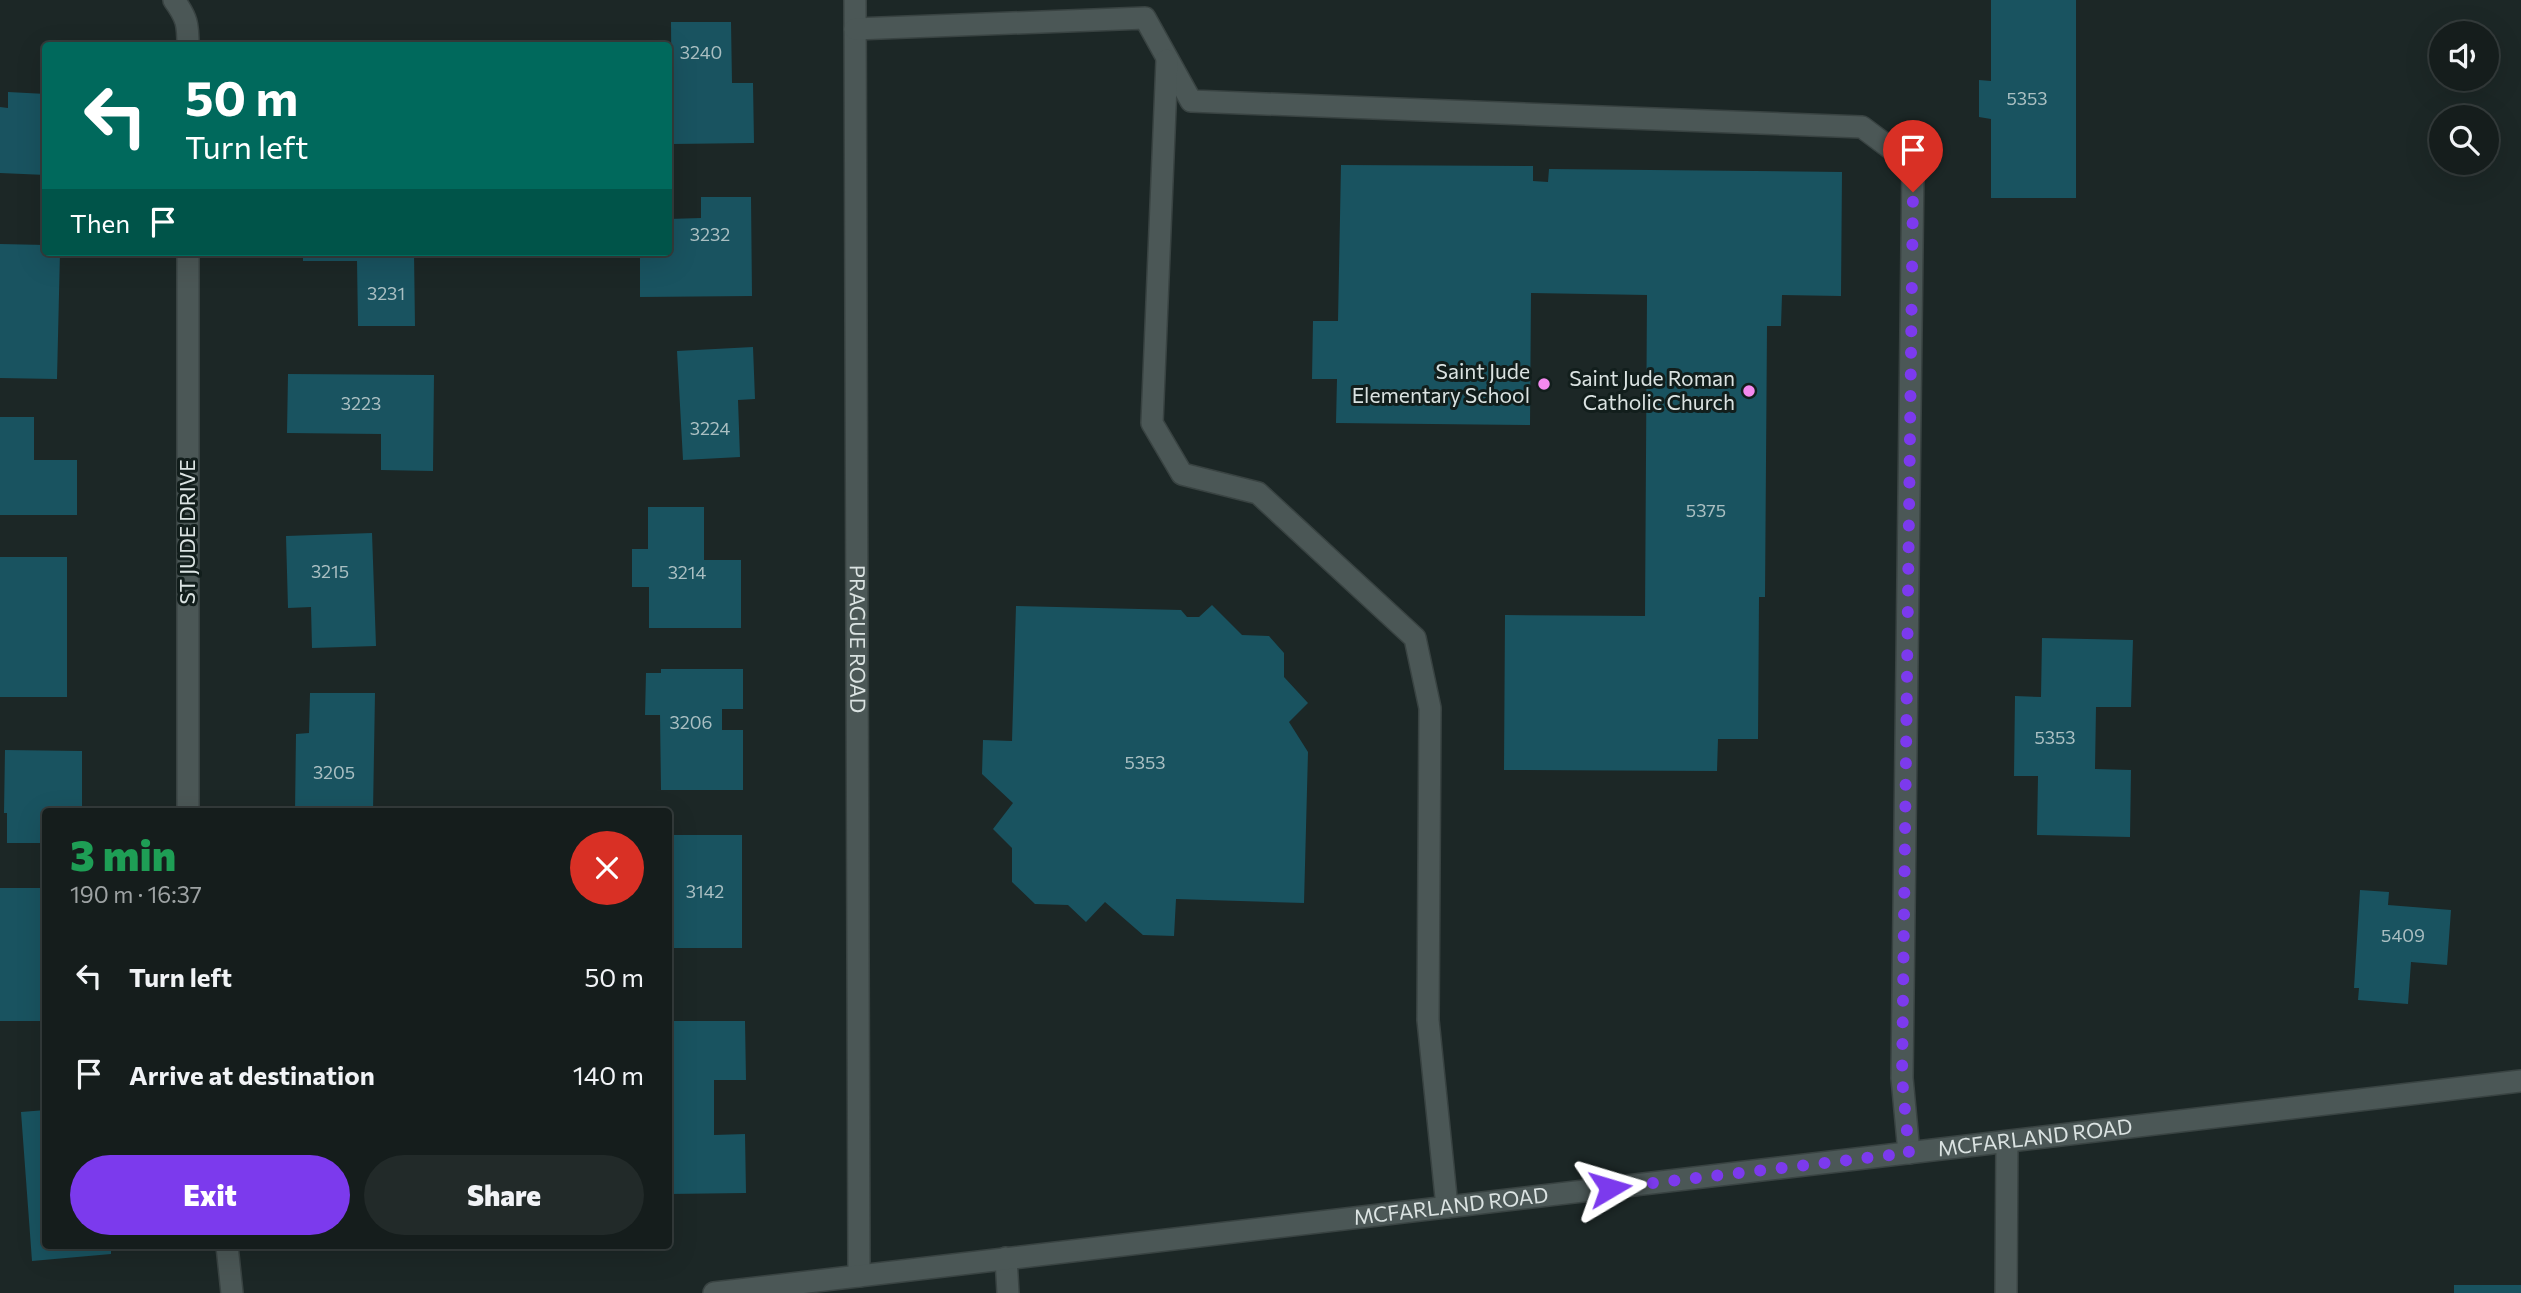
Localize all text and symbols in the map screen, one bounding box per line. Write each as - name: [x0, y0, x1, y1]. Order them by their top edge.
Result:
- map controls: [2429, 21, 2499, 175]
- button: sound: [2429, 21, 2499, 91]
- house number: 3240: [680, 41, 722, 63]
- text: 50 m: [185, 66, 298, 126]
- icon: left: [70, 70, 161, 161]
- house number: 5353: [2006, 87, 2048, 109]
- button: search: [2429, 105, 2499, 175]
- pin: [1883, 120, 1943, 192]
- text: Turn left: [185, 126, 309, 166]
- icon: arrive: [1894, 131, 1932, 169]
- icon: arrive: [144, 203, 182, 241]
- text: Then: [70, 207, 130, 238]
- house number: 3232: [690, 223, 730, 245]
- house number: 3231: [367, 282, 405, 304]
- place label: Saint Jude Elementary School: [1352, 358, 1530, 407]
- place label: Saint Jude Roman Catholic Church: [1569, 365, 1735, 414]
- marker: Saint Jude Elementary School: [1536, 376, 1552, 392]
- marker: Saint Jude Roman Catholic Church: [1741, 383, 1757, 399]
- house number: 3223: [341, 392, 381, 414]
- house number: 3224: [690, 417, 731, 439]
- street label: ST JUDE DRIVE: [174, 459, 199, 605]
- house number: 5375: [1686, 499, 1726, 521]
- house number: 3215: [311, 560, 349, 582]
- house number: 3214: [668, 561, 707, 583]
- street label: PRAGUE ROAD: [846, 565, 871, 713]
- house number: 3206: [670, 711, 712, 733]
- house number: 5353: [2034, 726, 2076, 748]
- house number: 5353: [1124, 751, 1166, 773]
- house number: 3205: [313, 761, 355, 783]
- text: 3 min: [70, 828, 176, 880]
- button: close: [570, 831, 644, 905]
- text: 190 m · 16:37: [70, 880, 202, 908]
- house number: 3142: [686, 880, 724, 902]
- house number: 5409: [2381, 924, 2425, 946]
- icon: left: [70, 957, 108, 995]
- text: Turn left: [129, 961, 232, 992]
- text: 50 m: [584, 961, 644, 992]
- icon: arrive: [70, 1055, 108, 1093]
- text: Arrive at destination: [129, 1059, 375, 1090]
- text: 140 m: [573, 1059, 644, 1090]
- street label: MCFARLAND ROAD: [1936, 1113, 2134, 1160]
- position arrow: [1573, 1151, 1647, 1225]
- button: Exit: [70, 1155, 350, 1235]
- button: Share: [364, 1155, 644, 1235]
- street label: MCFARLAND ROAD: [1352, 1181, 1550, 1229]

